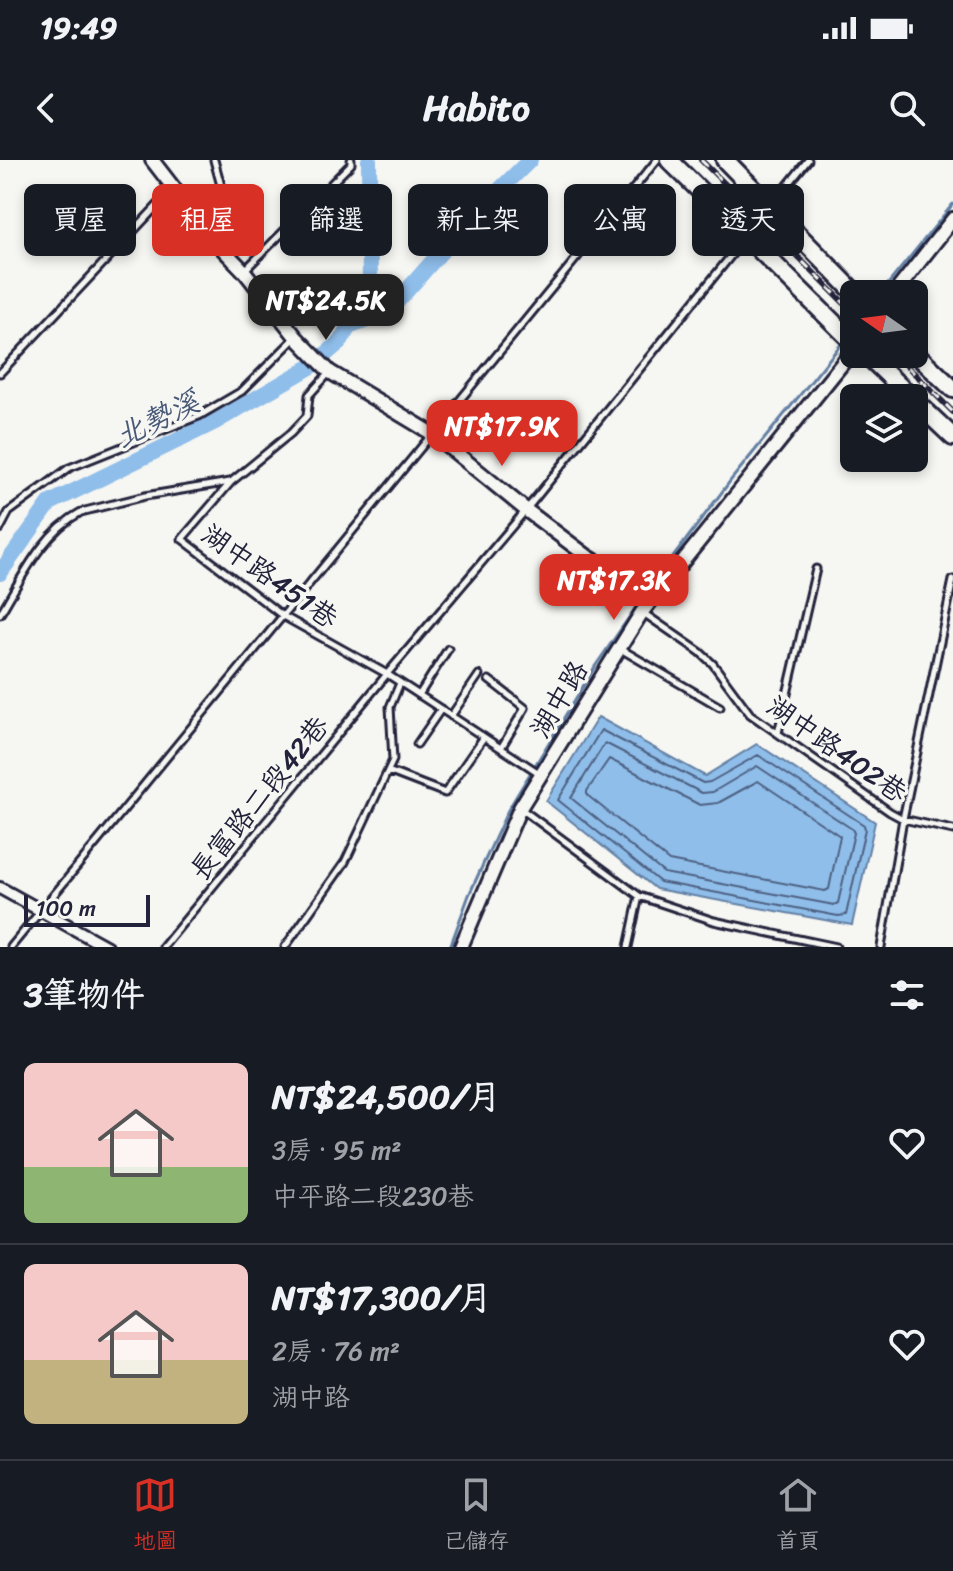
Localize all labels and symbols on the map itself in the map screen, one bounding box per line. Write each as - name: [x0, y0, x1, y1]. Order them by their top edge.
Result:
- pin: NT$24.5K: [243, 274, 409, 342]
- north arrow: [840, 280, 928, 368]
- water label: 北勢溪: [105, 374, 211, 463]
- pin: NT$17.9K: [419, 400, 585, 468]
- street label: 湖中路451巷: [191, 510, 350, 642]
- pin: NT$17.3K: [531, 554, 697, 622]
- street label: 湖中路: [516, 650, 602, 748]
- street label: 湖中路402巷: [756, 682, 919, 816]
- street label: 長富路二段42巷: [177, 703, 342, 892]
- scale bar: [24, 891, 150, 927]

